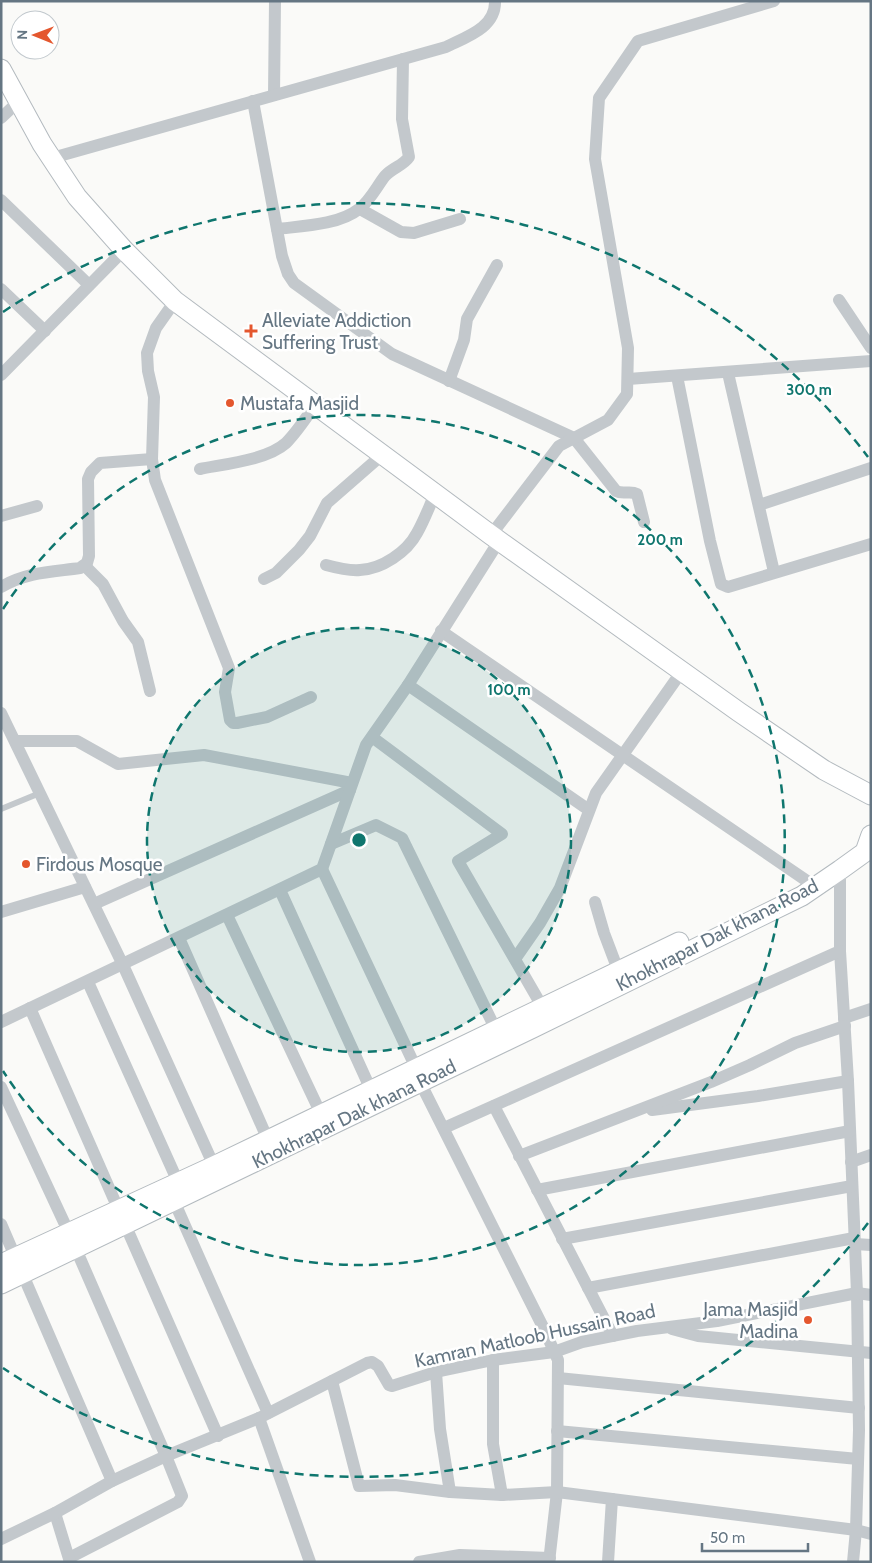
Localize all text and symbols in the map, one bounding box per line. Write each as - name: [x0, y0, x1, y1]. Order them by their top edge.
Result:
- north arrow: [10, 10, 60, 60]
- text: N: [13, 30, 31, 40]
- place label: Alleviate Addiction Suffering Trust: [262, 309, 411, 354]
- marker: Alleviate Addiction Suffering Trust: [244, 324, 258, 338]
- text: 300 m: [786, 381, 832, 399]
- place label: Mustafa Masjid: [240, 392, 359, 415]
- marker: Mustafa Masjid: [224, 397, 236, 409]
- text: 200 m: [637, 531, 683, 549]
- text: 100 m: [487, 681, 531, 699]
- centre of rings: [350, 831, 368, 849]
- place label: Firdous Mosque: [36, 853, 163, 876]
- marker: Firdous Mosque: [20, 858, 32, 870]
- street label: Khokhrapar Dak khana Road: [612, 874, 822, 996]
- street label: Khokhrapar Dak khana Road: [248, 1055, 460, 1173]
- place label: Jama Masjid Madina: [702, 1298, 798, 1343]
- street label: Kamran Matloob Hussain Road: [413, 1299, 657, 1373]
- marker: Jama Masjid Madina: [802, 1314, 814, 1326]
- scale bar: [702, 1520, 808, 1552]
- text: 50 m: [710, 1529, 745, 1547]

